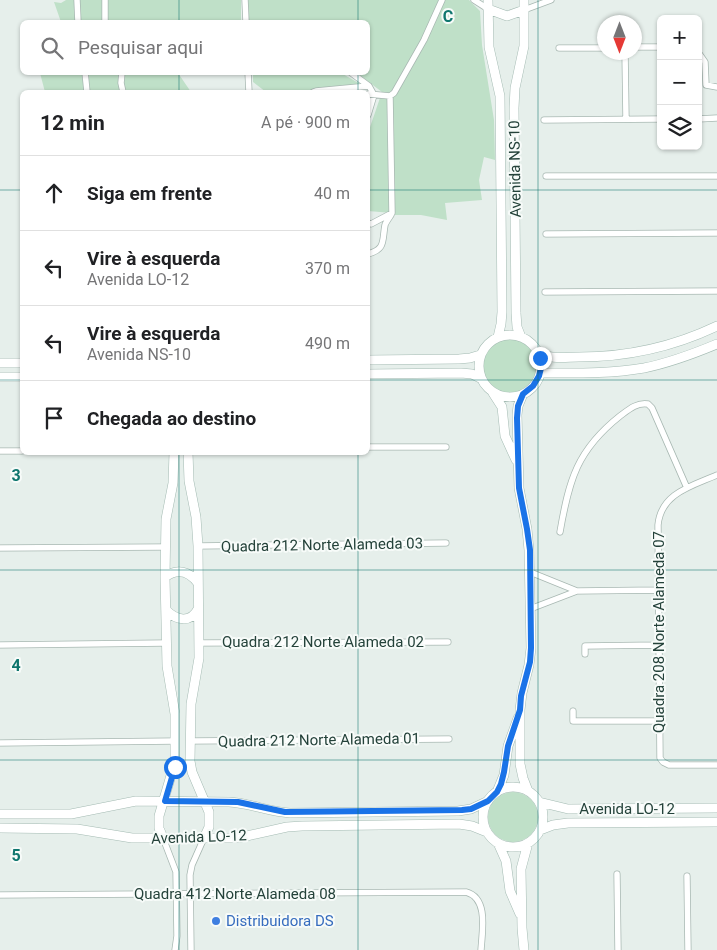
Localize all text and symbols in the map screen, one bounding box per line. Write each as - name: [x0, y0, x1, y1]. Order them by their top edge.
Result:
- text: C: [443, 7, 453, 26]
- north arrow: [597, 15, 642, 60]
- map controls: [657, 15, 702, 150]
- button: +: [657, 15, 702, 60]
- search box: [20, 20, 370, 75]
- icon: search: [38, 34, 66, 62]
- text: Pesquisar aqui: [78, 36, 203, 59]
- button: −: [657, 60, 702, 105]
- button: layers: [657, 105, 702, 150]
- text: 12 min: [40, 111, 105, 135]
- text: A pé · 900 m: [261, 113, 350, 132]
- street label: Avenida NS-10: [505, 120, 525, 218]
- icon: ahead: [40, 179, 68, 207]
- text: Siga em frente: [87, 182, 212, 205]
- text: 40 m: [314, 184, 350, 203]
- text: Vire à esquerda: [87, 247, 220, 270]
- icon: left: [40, 254, 68, 282]
- text: 370 m: [305, 259, 350, 278]
- text: Avenida LO-12: [87, 270, 189, 289]
- text: Vire à esquerda: [87, 322, 220, 345]
- icon: left: [40, 329, 68, 357]
- text: 490 m: [305, 334, 350, 353]
- text: Avenida NS-10: [87, 345, 191, 364]
- route end: [529, 347, 552, 370]
- icon: arrive: [40, 404, 68, 432]
- text: Chegada ao destino: [87, 407, 256, 430]
- text: 3: [11, 466, 21, 485]
- street label: Quadra 208 Norte Alameda 07: [650, 531, 668, 733]
- street label: Quadra 212 Norte Alameda 03: [221, 534, 423, 556]
- street label: Quadra 212 Norte Alameda 02: [222, 633, 424, 651]
- text: 4: [11, 656, 21, 675]
- street label: Quadra 212 Norte Alameda 01: [218, 729, 420, 751]
- route start: [164, 756, 187, 779]
- street label: Avenida LO-12: [579, 800, 675, 818]
- street label: Avenida LO-12: [151, 826, 247, 848]
- text: 5: [11, 846, 21, 865]
- street label: Quadra 412 Norte Alameda 08: [134, 885, 336, 903]
- place label: Distribuidora DS: [226, 912, 334, 930]
- marker: Distribuidora DS: [210, 915, 222, 927]

